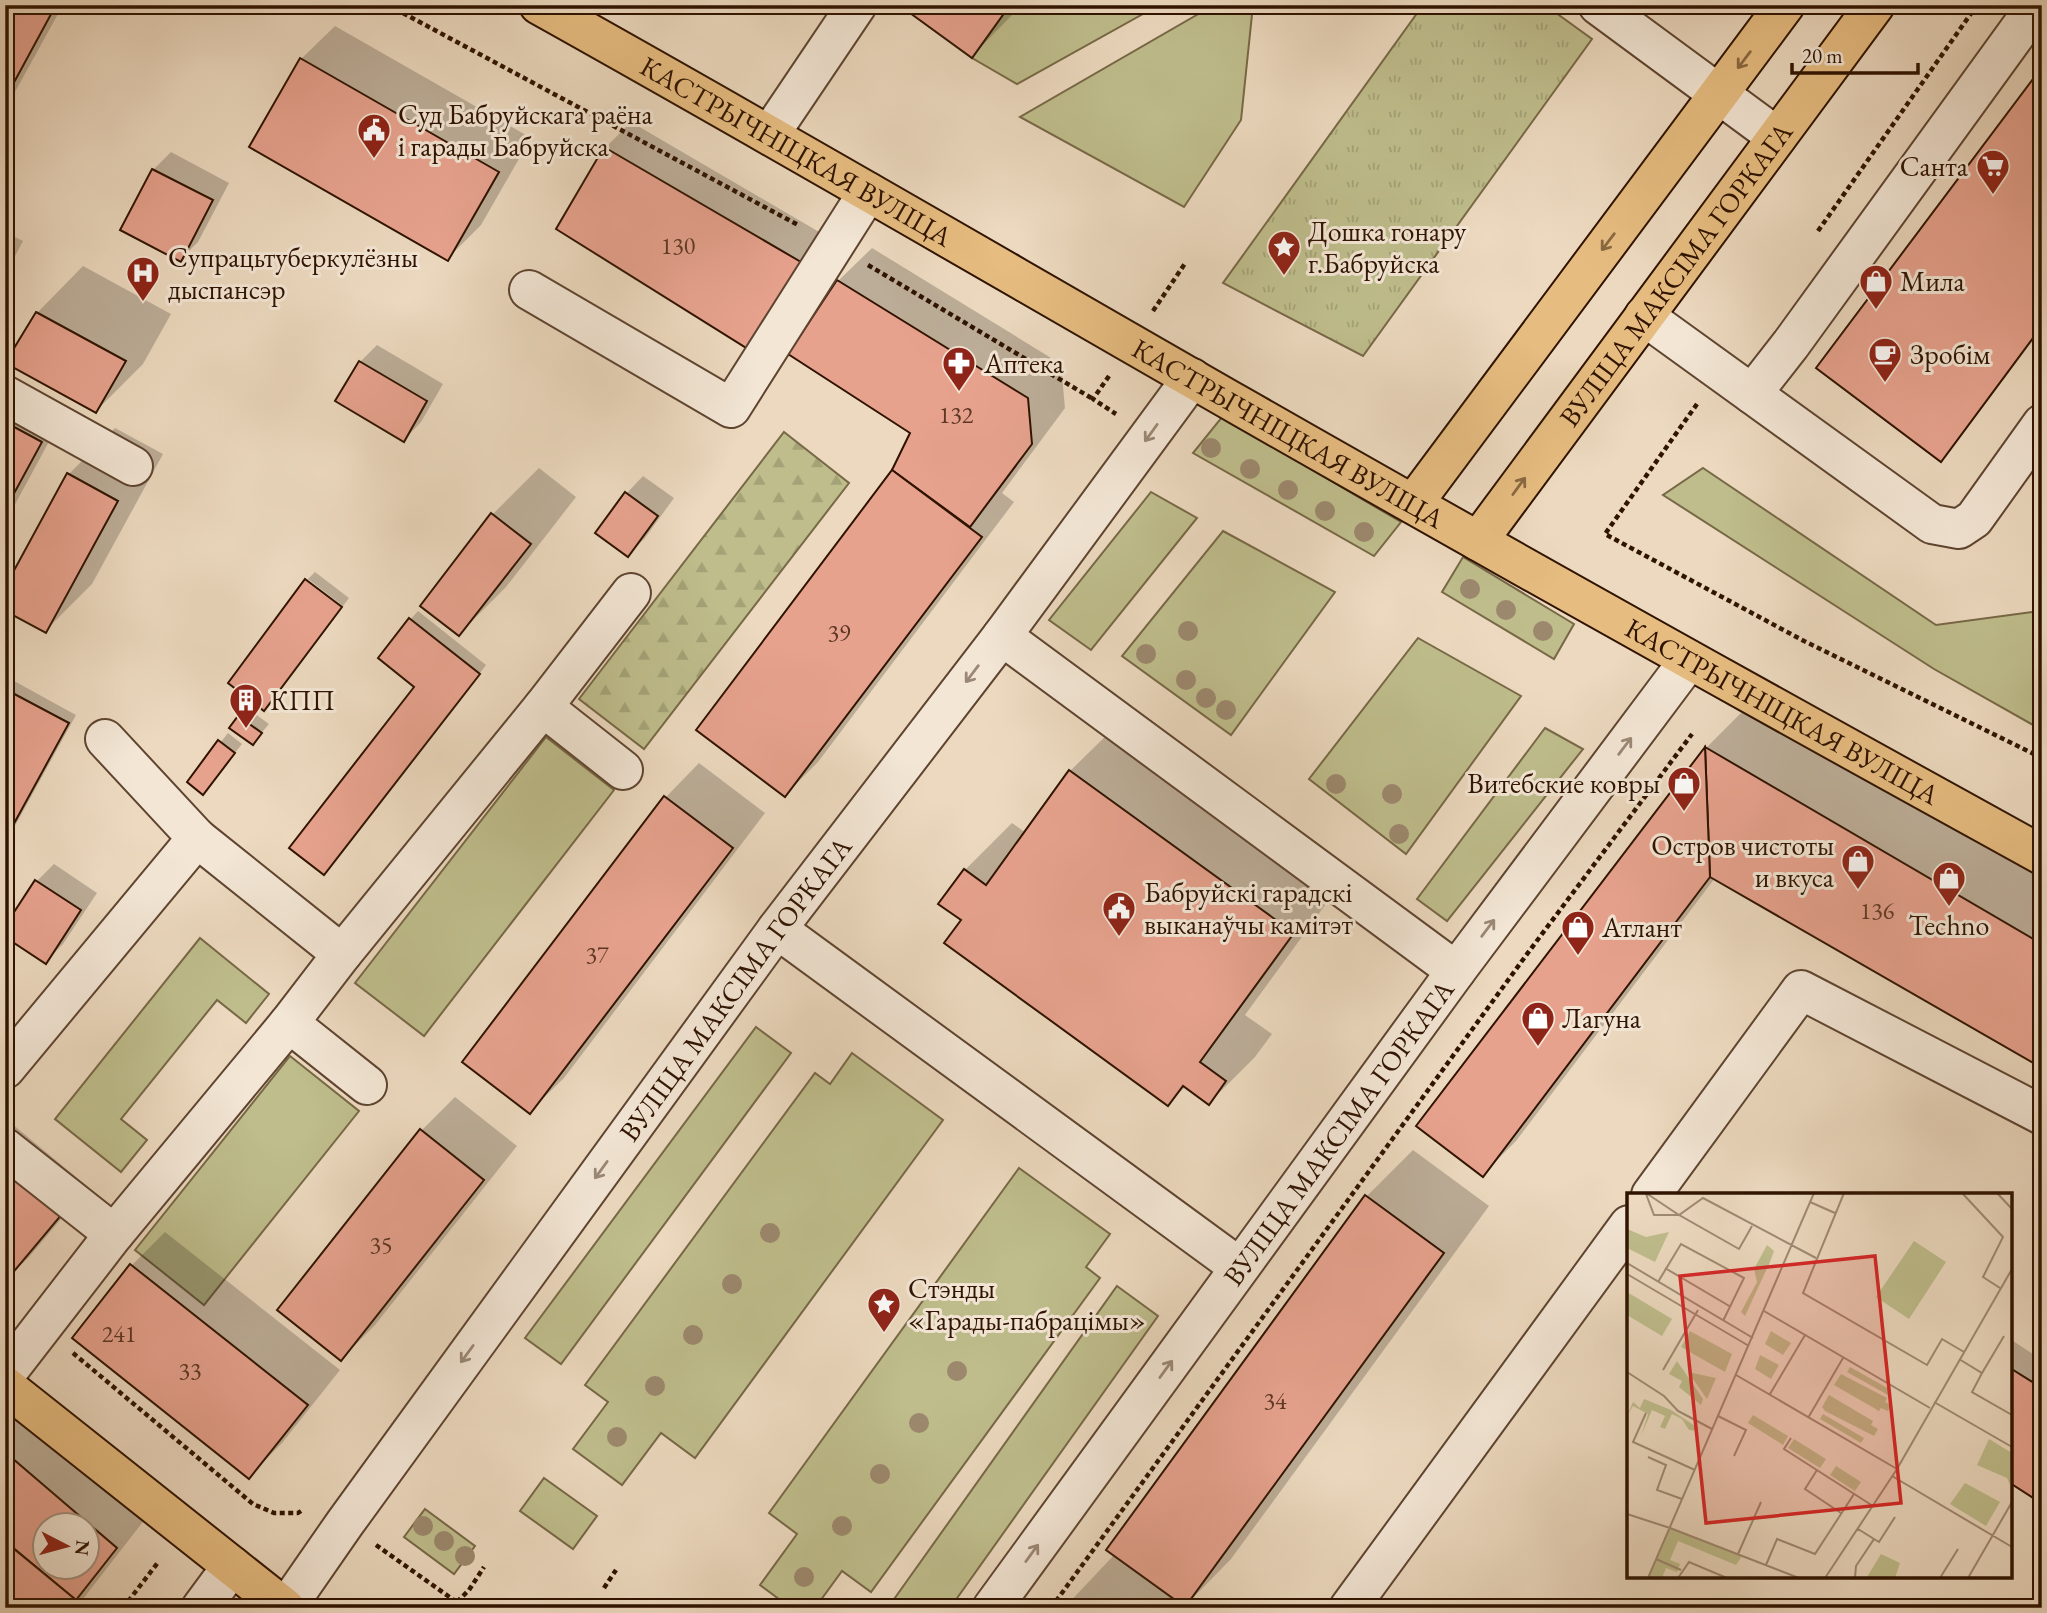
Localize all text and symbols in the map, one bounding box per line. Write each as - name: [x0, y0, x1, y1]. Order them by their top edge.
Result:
- scale bar: [1792, 32, 1918, 76]
- text: 20 m: [1802, 42, 1843, 69]
- street label: КАСТРЫЧНІЦКАЯ ВУЛІЦА: [634, 48, 959, 255]
- one-way arrow: [1737, 50, 1752, 69]
- place label: Суд Бабруйскага раёна і гарады Бабруйска: [398, 96, 654, 164]
- public building icon: Суд Бабруйскага раёна і гарады Бабруйска: [355, 111, 393, 160]
- street label: ВУЛІЦА МАКСІМА ГОРКАГА: [1551, 114, 1800, 434]
- supermarket icon: Санта: [1974, 147, 2012, 196]
- place label: Санта: [1900, 148, 1969, 184]
- place label: Дошка гонару г.Бабруйска: [1308, 213, 1467, 281]
- place icon: Дошка гонару г.Бабруйска: [1265, 228, 1303, 277]
- house number: 130: [661, 230, 695, 261]
- one-way arrow: [1601, 233, 1616, 251]
- place label: Супрацьтуберкулёзны дыспансэр: [168, 239, 418, 307]
- hospital icon: Супрацьтуберкулёзны дыспансэр: [124, 254, 162, 303]
- shop icon: Мила: [1857, 262, 1895, 311]
- place label: Мила: [1900, 263, 1965, 299]
- street label: КАСТРЫЧНІЦКАЯ ВУЛІЦА: [1126, 330, 1451, 537]
- cafe icon: Зробім: [1866, 335, 1904, 384]
- place label: Зробім: [1910, 336, 1991, 372]
- pharmacy icon: Аптека: [940, 344, 978, 393]
- place label: Аптека: [983, 345, 1065, 381]
- house number: 132: [939, 399, 974, 430]
- one-way arrow: [1144, 423, 1159, 442]
- one-way arrow: [1511, 477, 1526, 496]
- street label: КАСТРЫЧНІЦКАЯ ВУЛІЦА: [1619, 610, 1946, 813]
- house number: 39: [827, 617, 851, 648]
- one-way arrow: [965, 665, 980, 683]
- building icon: КПП: [227, 681, 265, 730]
- place label: КПП: [270, 682, 335, 718]
- one-way arrow: [1618, 737, 1632, 756]
- shop icon: Витебские ковры: [1665, 764, 1703, 813]
- place label: Витебские ковры: [1467, 765, 1660, 801]
- place label: Остров чистоты и вкуса: [1651, 827, 1835, 895]
- street label: ВУЛІЦА МАКСІМА ГОРКАГА: [611, 829, 860, 1148]
- shop icon: Остров чистоты и вкуса: [1839, 842, 1877, 891]
- shop icon: Techno: [1930, 859, 1968, 908]
- place label: Бабруйскі гарадскі выканаўчы камітэт: [1144, 874, 1354, 942]
- public building icon: Бабруйскі гарадскі выканаўчы камітэт: [1100, 889, 1138, 938]
- house number: 136: [1860, 895, 1894, 926]
- place label: Techno: [1909, 907, 1989, 943]
- shop icon: Атлант: [1559, 908, 1597, 957]
- place label: Атлант: [1601, 909, 1682, 945]
- one-way arrow: [1480, 918, 1495, 937]
- house number: 37: [585, 939, 609, 970]
- street label: ВУЛІЦА МАКСІМА ГОРКАГА: [1215, 972, 1462, 1293]
- shop icon: Лагуна: [1519, 999, 1557, 1048]
- place label: Лагуна: [1562, 1000, 1642, 1036]
- one-way arrow: [594, 1161, 609, 1180]
- inset map: [1627, 1193, 2012, 1578]
- house number: 35: [369, 1229, 393, 1260]
- place label: Стэнды «Гарады-пабрацімы»: [908, 1270, 1146, 1338]
- place icon: Стэнды «Гарады-пабрацімы»: [865, 1285, 903, 1334]
- house number: 241: [102, 1318, 136, 1349]
- one-way arrow: [460, 1345, 475, 1363]
- house number: 33: [178, 1355, 202, 1386]
- one-way arrow: [1158, 1359, 1173, 1378]
- house number: 34: [1263, 1385, 1287, 1416]
- north arrow: [32, 1512, 102, 1582]
- text: N: [69, 1539, 96, 1557]
- one-way arrow: [1024, 1543, 1039, 1562]

